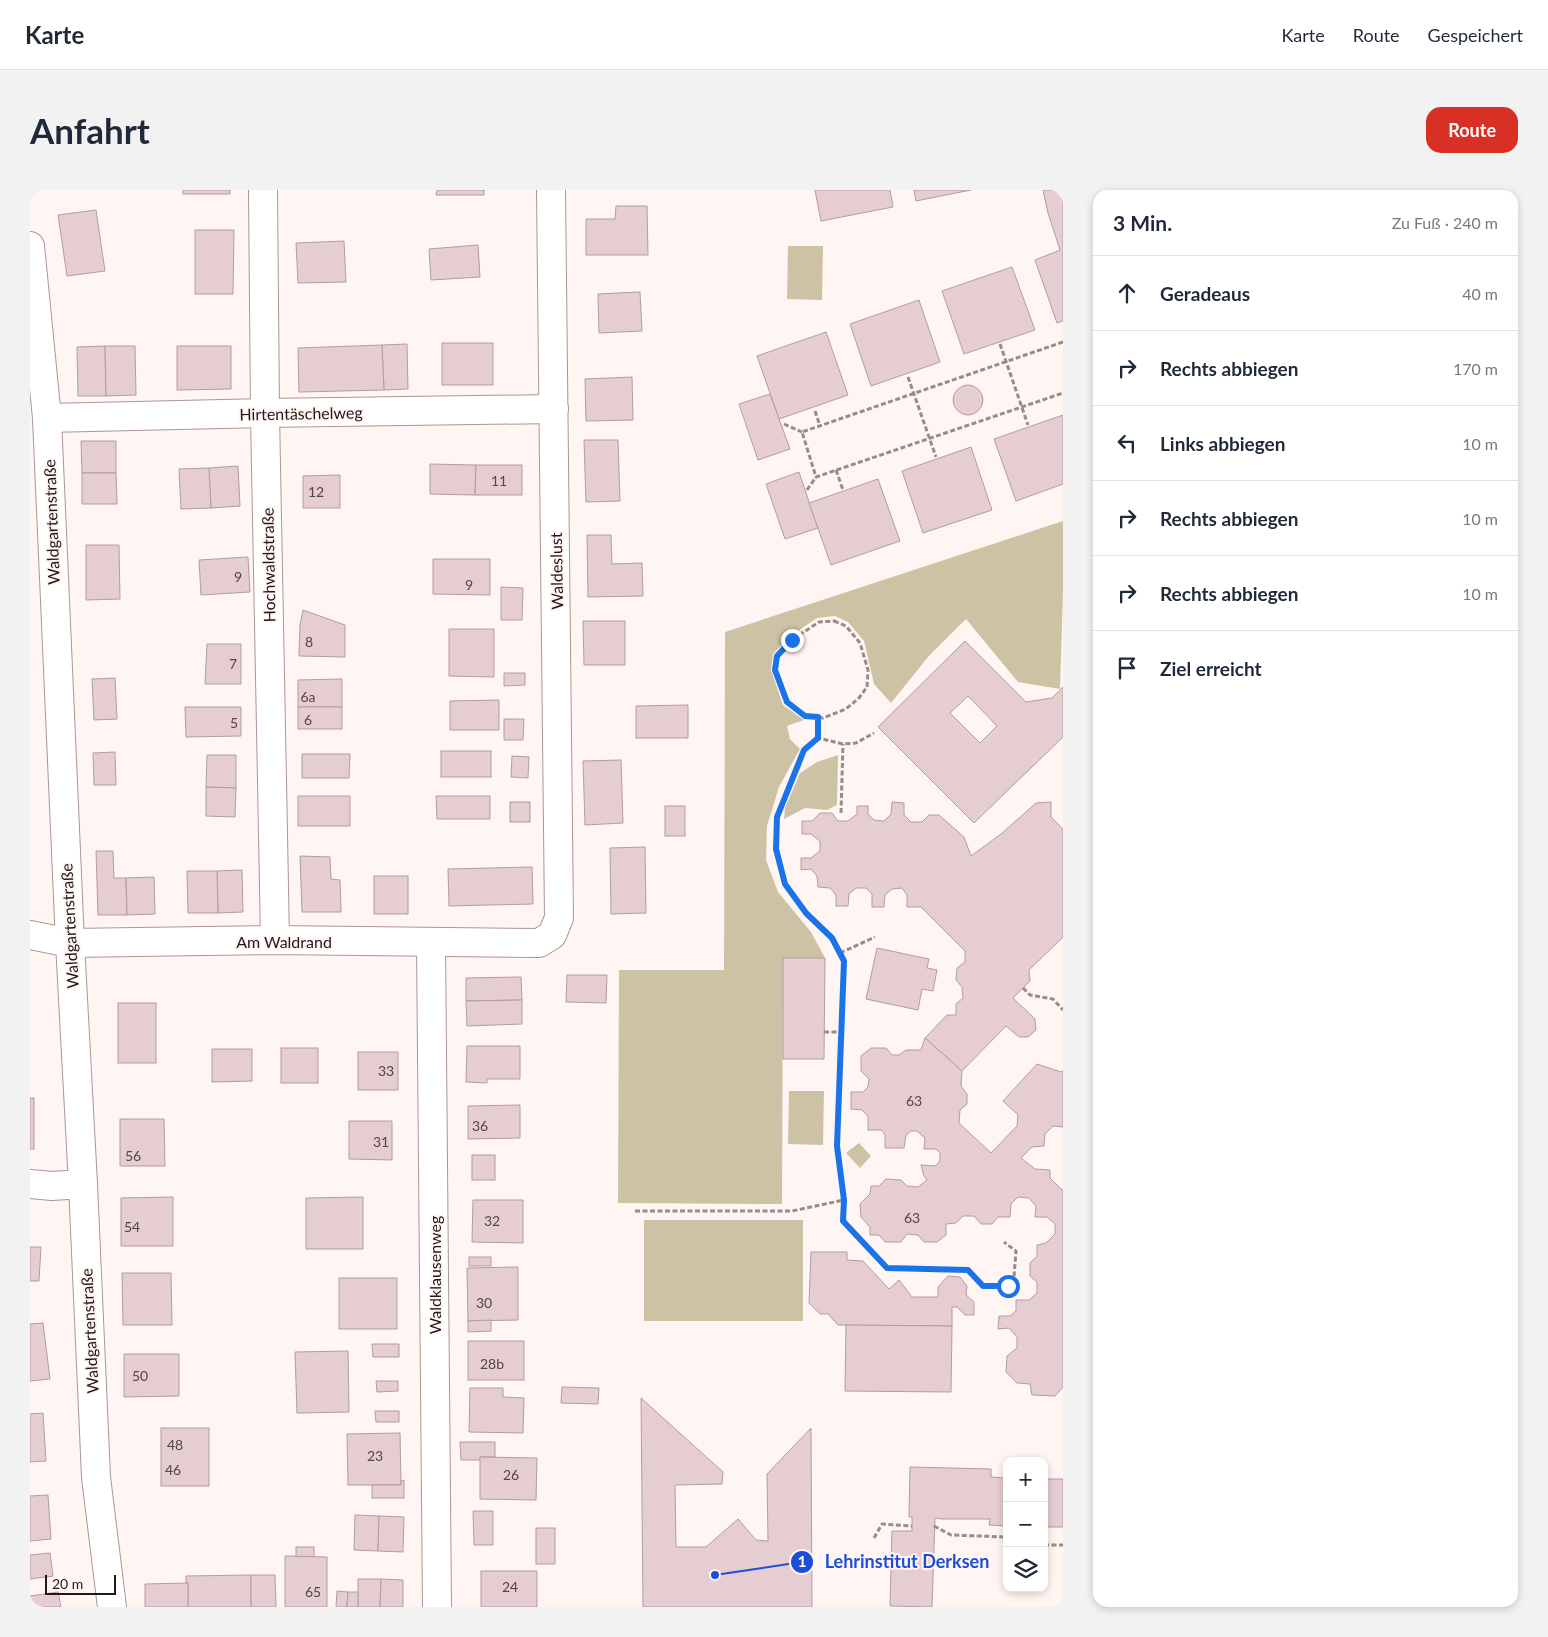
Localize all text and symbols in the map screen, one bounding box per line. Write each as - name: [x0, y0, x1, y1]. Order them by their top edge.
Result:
- text: Karte: [25, 20, 84, 49]
- text: Karte: [1281, 24, 1325, 46]
- text: Route: [1353, 24, 1400, 46]
- text: Gespeichert: [1428, 24, 1523, 46]
- button: Route: [1426, 107, 1518, 153]
- text: Anfahrt: [30, 109, 150, 151]
- text: 3 Min.: [1113, 210, 1172, 235]
- text: Zu Fuß · 240 m: [1392, 213, 1498, 232]
- icon: ahead: [1113, 279, 1141, 307]
- text: Geradeaus: [1160, 282, 1250, 305]
- text: 40 m: [1462, 284, 1498, 303]
- icon: right: [1113, 354, 1141, 382]
- text: Rechts abbiegen: [1160, 357, 1298, 380]
- text: 170 m: [1453, 359, 1498, 378]
- street label: Hirtentäschelweg: [239, 402, 363, 424]
- icon: left: [1113, 429, 1141, 457]
- text: Links abbiegen: [1160, 432, 1285, 455]
- text: 10 m: [1462, 434, 1498, 453]
- street label: Waldgartenstraße: [39, 459, 63, 585]
- house number: 11: [491, 472, 507, 489]
- house number: 12: [308, 483, 324, 500]
- icon: right: [1113, 504, 1141, 532]
- street label: Hochwaldstraße: [257, 507, 279, 623]
- text: Rechts abbiegen: [1160, 507, 1298, 530]
- text: 10 m: [1462, 509, 1498, 528]
- street label: Waldeslust: [546, 532, 566, 610]
- house number: 9: [234, 568, 242, 585]
- house number: 9: [465, 576, 473, 593]
- icon: right: [1113, 579, 1141, 607]
- text: Rechts abbiegen: [1160, 582, 1298, 605]
- text: 10 m: [1462, 584, 1498, 603]
- route end: [781, 629, 804, 652]
- house number: 8: [305, 633, 313, 650]
- icon: arrive: [1113, 654, 1141, 682]
- house number: 7: [229, 655, 237, 672]
- text: Ziel erreicht: [1160, 657, 1262, 680]
- house number: 6a: [300, 688, 316, 705]
- house number: 6: [304, 711, 312, 728]
- house number: 5: [230, 714, 238, 731]
- street label: Waldgartenstraße: [56, 863, 82, 989]
- street label: Am Waldrand: [236, 932, 332, 951]
- house number: 33: [378, 1062, 394, 1079]
- house number: 63: [906, 1092, 922, 1109]
- house number: 36: [472, 1117, 488, 1134]
- house number: 31: [373, 1133, 389, 1150]
- house number: 56: [125, 1147, 141, 1164]
- house number: 63: [904, 1209, 920, 1226]
- house number: 32: [484, 1212, 500, 1229]
- street label: Waldklausenweg: [425, 1216, 444, 1334]
- house number: 54: [124, 1218, 140, 1235]
- street label: Waldgartenstraße: [76, 1268, 102, 1394]
- route start: [997, 1275, 1020, 1298]
- house number: 30: [476, 1294, 492, 1311]
- house number: 28b: [480, 1355, 504, 1372]
- house number: 50: [132, 1367, 148, 1384]
- house number: 48: [167, 1436, 183, 1453]
- house number: 23: [367, 1447, 383, 1464]
- map controls: [1003, 1457, 1048, 1592]
- button: +: [1003, 1457, 1048, 1502]
- house number: 46: [165, 1461, 181, 1478]
- house number: 26: [503, 1466, 519, 1483]
- button: −: [1003, 1502, 1048, 1547]
- callout: Lehrinstitut Derksen: [790, 1545, 999, 1578]
- button: layers: [1003, 1547, 1048, 1592]
- text: Lehrinstitut Derksen: [825, 1550, 989, 1572]
- text: 1: [798, 1552, 806, 1570]
- scale bar: [45, 1572, 116, 1595]
- text: 20 m: [52, 1575, 83, 1592]
- house number: 24: [502, 1578, 518, 1595]
- house number: 65: [305, 1583, 321, 1600]

